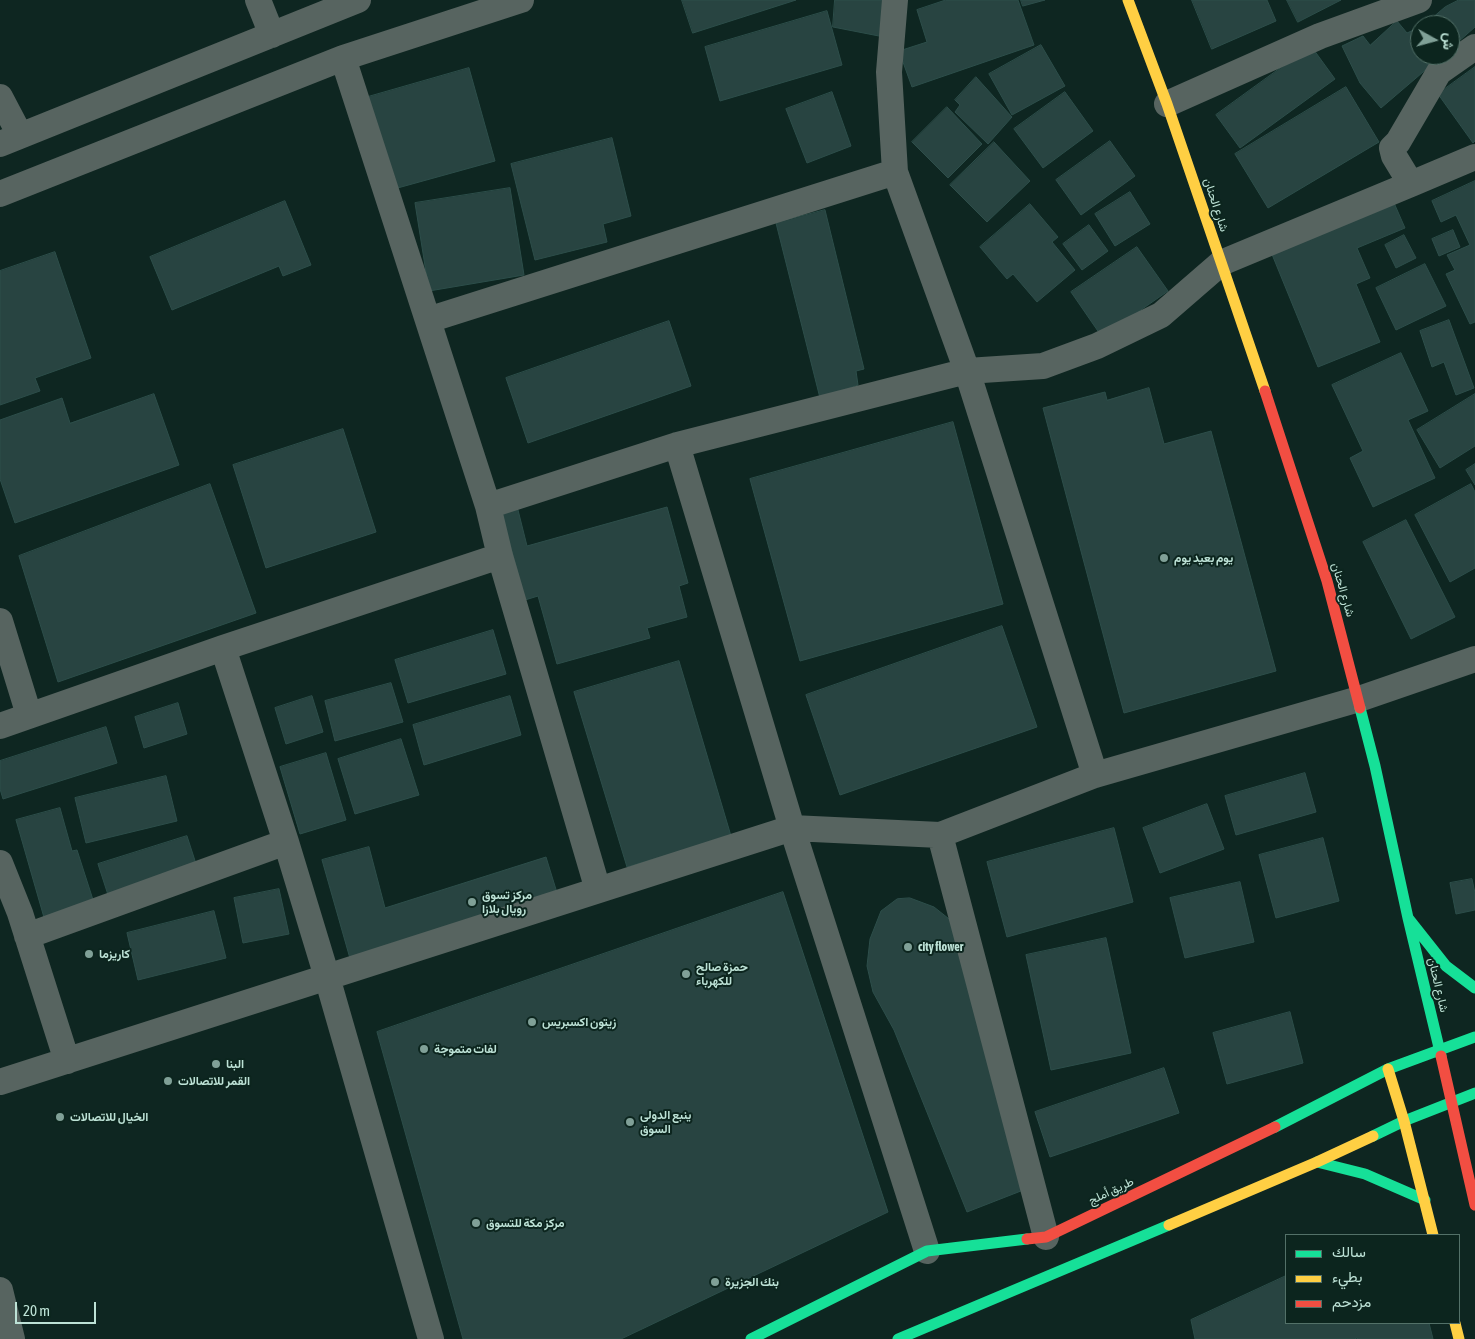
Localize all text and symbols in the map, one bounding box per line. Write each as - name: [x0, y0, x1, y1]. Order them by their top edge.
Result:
- north arrow: [1410, 15, 1460, 65]
- text: ش: [1440, 32, 1458, 51]
- street label: شارع الحنان: [1201, 176, 1231, 234]
- place label: يوم بعيد يوم: [1174, 551, 1233, 565]
- marker: يوم بعيد يوم: [1158, 552, 1170, 564]
- street label: شارع الحنان: [1328, 561, 1358, 619]
- place label: مركز تسوق رويال بلازا: [482, 888, 532, 916]
- marker: مركز تسوق رويال بلازا: [466, 896, 478, 908]
- place label: city flower: [918, 940, 963, 954]
- marker: city flower: [902, 941, 914, 953]
- place label: كاريزما: [99, 947, 130, 961]
- marker: كاريزما: [83, 948, 95, 960]
- street label: شارع الحنان: [1425, 956, 1451, 1014]
- place label: حمزة صالح للكهرباء: [696, 960, 748, 988]
- marker: حمزة صالح للكهرباء: [680, 968, 692, 980]
- place label: زيتون اكسبريس: [542, 1015, 616, 1029]
- marker: زيتون اكسبريس: [526, 1016, 538, 1028]
- place label: لفات متموجة: [434, 1042, 497, 1056]
- marker: لفات متموجة: [418, 1043, 430, 1055]
- place label: البنا: [226, 1057, 244, 1071]
- marker: البنا: [210, 1058, 222, 1070]
- place label: القمر للاتصالات: [178, 1074, 250, 1088]
- marker: القمر للاتصالات: [162, 1075, 174, 1087]
- place label: ينبع الدولى السوق: [640, 1108, 691, 1136]
- place label: الخيال للاتصالات: [70, 1110, 148, 1124]
- marker: الخيال للاتصالات: [54, 1111, 66, 1123]
- marker: ينبع الدولى السوق: [624, 1116, 636, 1128]
- street label: طريق أملج: [1086, 1174, 1136, 1208]
- place label: مركز مكة للتسوق: [486, 1216, 564, 1230]
- marker: مركز مكة للتسوق: [470, 1217, 482, 1229]
- legend: [1285, 1234, 1460, 1324]
- text: سالك: [1332, 1243, 1366, 1260]
- text: بطيء: [1332, 1268, 1362, 1285]
- place label: بنك الجزيرة: [725, 1275, 779, 1289]
- marker: بنك الجزيرة: [709, 1276, 721, 1288]
- scale bar: [18, 1292, 99, 1324]
- text: مزدحم: [1332, 1293, 1371, 1310]
- text: 20 m: [23, 1302, 50, 1319]

